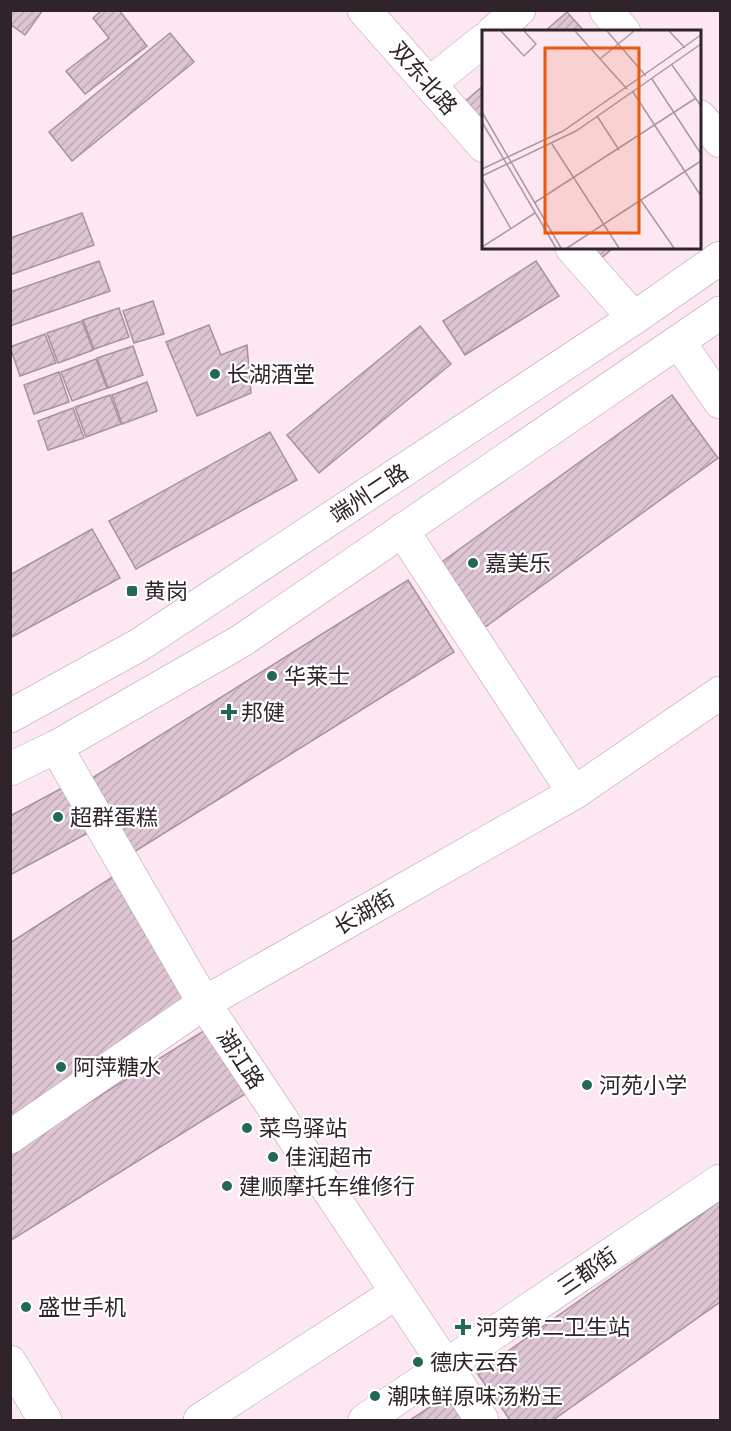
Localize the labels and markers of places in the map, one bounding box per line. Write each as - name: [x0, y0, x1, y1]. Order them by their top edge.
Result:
- place label: 长湖酒堂: [227, 357, 315, 391]
- marker: 长湖酒堂: [208, 367, 222, 381]
- place label: 嘉美乐: [485, 546, 551, 580]
- marker: 嘉美乐: [466, 556, 480, 570]
- place label: 黄岗: [144, 574, 188, 608]
- marker: 黄岗: [125, 584, 139, 598]
- place label: 华莱士: [284, 659, 350, 693]
- marker: 华莱士: [265, 669, 279, 683]
- place label: 邦健: [241, 695, 285, 729]
- marker: 邦健: [222, 705, 236, 719]
- place label: 超群蛋糕: [70, 800, 158, 834]
- marker: 超群蛋糕: [51, 810, 65, 824]
- place label: 阿萍糖水: [73, 1050, 161, 1084]
- marker: 阿萍糖水: [54, 1060, 68, 1074]
- place label: 河苑小学: [599, 1068, 687, 1102]
- marker: 河苑小学: [580, 1078, 594, 1092]
- place label: 菜鸟驿站: [259, 1111, 347, 1145]
- marker: 菜鸟驿站: [240, 1121, 254, 1135]
- place label: 佳润超市: [285, 1140, 373, 1174]
- marker: 佳润超市: [266, 1150, 280, 1164]
- place label: 建顺摩托车维修行: [239, 1169, 415, 1203]
- marker: 建顺摩托车维修行: [220, 1179, 234, 1193]
- place label: 盛世手机: [38, 1290, 126, 1324]
- marker: 盛世手机: [19, 1300, 33, 1314]
- place label: 河旁第二卫生站: [476, 1310, 630, 1344]
- marker: 河旁第二卫生站: [454, 1318, 472, 1336]
- place label: 德庆云吞: [430, 1345, 518, 1379]
- marker: 德庆云吞: [411, 1355, 425, 1369]
- place label: 潮味鲜原味汤粉王: [387, 1379, 563, 1413]
- marker: 潮味鲜原味汤粉王: [368, 1389, 382, 1403]

